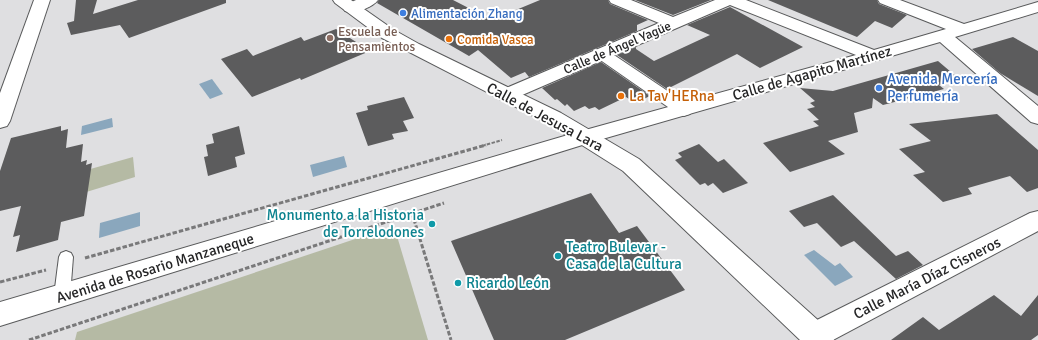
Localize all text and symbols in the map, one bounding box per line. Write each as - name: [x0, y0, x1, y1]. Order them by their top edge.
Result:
- place label: Alimentación Zhang: [411, 6, 523, 22]
- marker: Alimentación Zhang: [398, 8, 408, 18]
- street label: Calle de Ángel Yagüe: [561, 18, 674, 78]
- place label: Escuela de Pensamientos: [338, 24, 416, 55]
- place label: Comida Vasca: [457, 32, 534, 48]
- marker: Escuela de Pensamientos: [325, 33, 335, 43]
- marker: Comida Vasca: [444, 34, 454, 44]
- street label: Calle de Agapito Martínez: [730, 42, 894, 104]
- place label: Avenida Mercería Perfumería: [887, 70, 998, 105]
- street label: Calle de Jesusa Lara: [484, 79, 606, 155]
- marker: Avenida Mercería Perfumería: [874, 83, 884, 93]
- place label: La Tav'HERna: [629, 87, 715, 105]
- marker: La Tav'HERna: [616, 91, 626, 101]
- place label: Monumento a la Historia de Torrelodones: [266, 206, 424, 241]
- marker: Monumento a la Historia de Torrelodones: [427, 219, 437, 229]
- street label: Avenida de Rosario Manzaneque: [54, 229, 256, 307]
- street label: Calle María Díaz Cisneros: [850, 233, 1004, 323]
- place label: Teatro Bulevar - Casa de la Cultura: [566, 238, 682, 273]
- marker: Teatro Bulevar - Casa de la Cultura: [553, 251, 563, 261]
- place label: Ricardo León: [466, 274, 549, 292]
- marker: Ricardo León: [453, 278, 463, 288]

